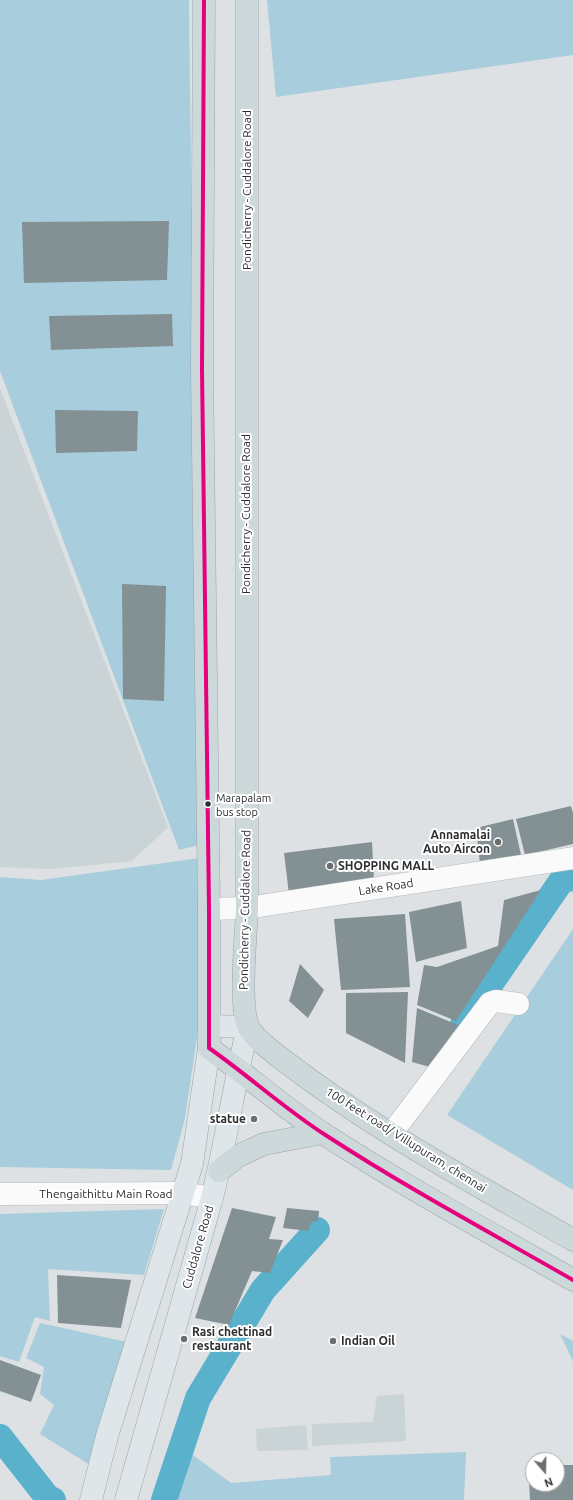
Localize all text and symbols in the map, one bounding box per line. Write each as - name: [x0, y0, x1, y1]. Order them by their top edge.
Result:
- street label: Pondicherry - Cuddalore Road: [240, 110, 254, 270]
- street label: Pondicherry - Cuddalore Road: [239, 434, 253, 594]
- place label: Marapalam bus stop: [216, 791, 271, 817]
- marker: Marapalam bus stop: [203, 799, 213, 809]
- place label: Annamalai Auto Aircon: [423, 828, 490, 856]
- street label: Pondicherry - Cuddalore Road: [236, 830, 254, 990]
- marker: Annamalai Auto Aircon: [493, 837, 503, 847]
- place label: SHOPPING MALL: [338, 859, 434, 873]
- marker: SHOPPING MALL: [325, 861, 335, 871]
- street label: Lake Road: [358, 876, 414, 898]
- street label: 100 feet road/ Villupuram, chennai: [323, 1084, 489, 1196]
- place label: statue: [210, 1112, 246, 1126]
- marker: statue: [249, 1114, 259, 1124]
- street label: Thengaithittu Main Road: [39, 1187, 173, 1201]
- street label: Cuddalore Road: [179, 1204, 217, 1290]
- place label: Rasi chettinad restaurant: [192, 1325, 272, 1353]
- marker: Rasi chettinad restaurant: [179, 1334, 189, 1344]
- place label: Indian Oil: [341, 1334, 395, 1348]
- marker: Indian Oil: [328, 1336, 338, 1346]
- north arrow: [525, 1452, 565, 1492]
- text: N: [543, 1475, 555, 1489]

